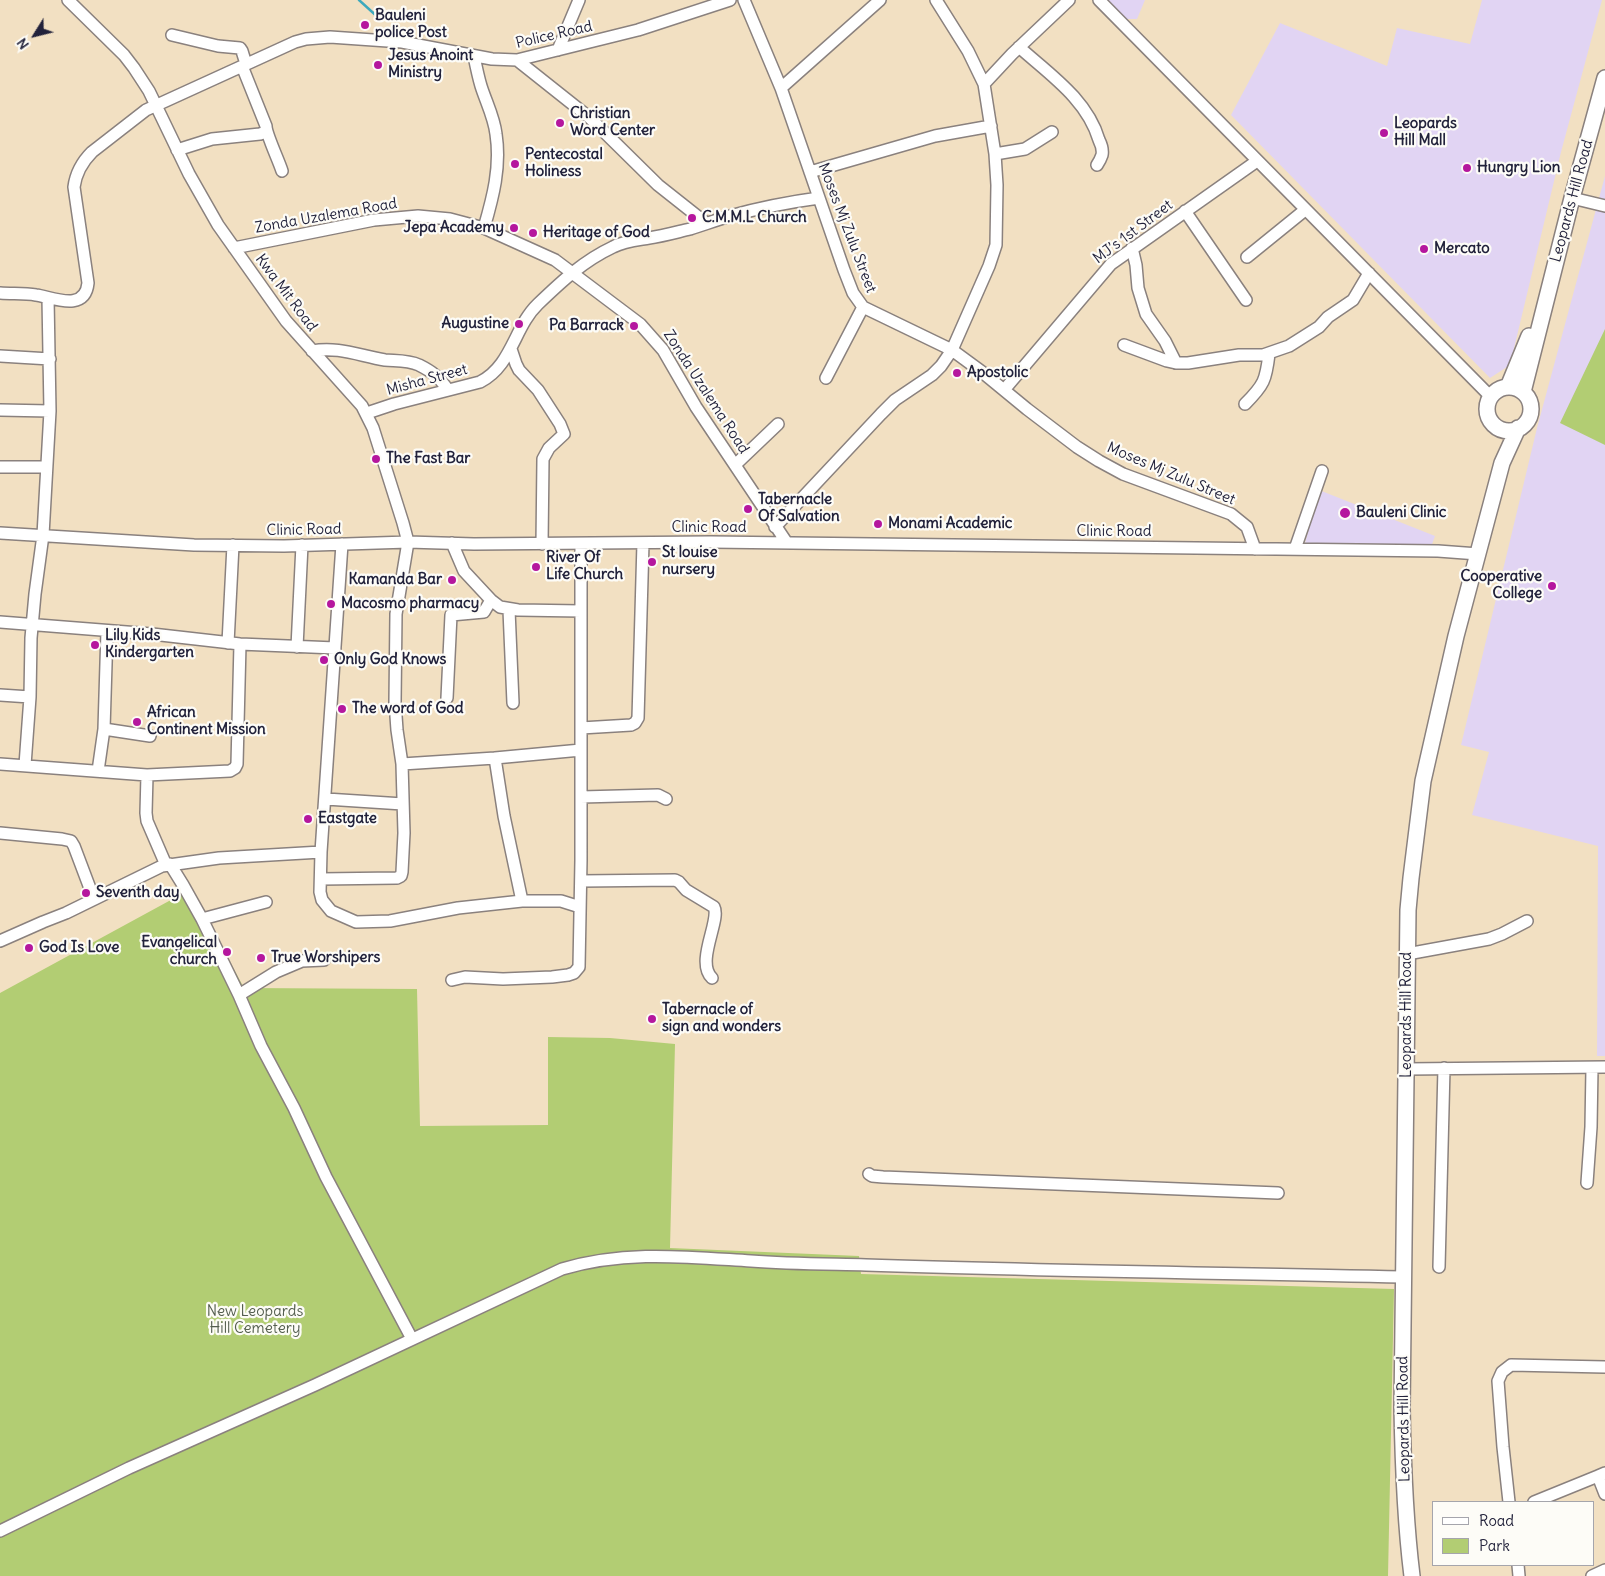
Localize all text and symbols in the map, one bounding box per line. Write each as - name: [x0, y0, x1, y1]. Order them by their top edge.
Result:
- place label: Bauleni police Post: [375, 7, 447, 42]
- north arrow: [10, 10, 60, 60]
- street label: Police Road: [514, 17, 594, 53]
- marker: Bauleni police Post: [359, 19, 371, 31]
- text: N: [13, 35, 33, 53]
- place label: Jesus Anoint Ministry: [388, 47, 473, 82]
- marker: Jesus Anoint Ministry: [372, 59, 384, 71]
- place label: Christian Word Center: [570, 105, 655, 140]
- place label: Leopards Hill Mall: [1394, 115, 1457, 150]
- marker: Christian Word Center: [554, 117, 566, 129]
- marker: Leopards Hill Mall: [1378, 127, 1390, 139]
- street label: Leopards Hill Road: [1547, 138, 1597, 264]
- place label: Pentecostal Holiness: [525, 146, 603, 181]
- marker: Pentecostal Holiness: [509, 158, 521, 170]
- place label: Hungry Lion: [1477, 159, 1560, 177]
- street label: Moses Mj Zulu Street: [814, 161, 880, 295]
- marker: Hungry Lion: [1461, 162, 1473, 174]
- street label: Zonda Uzalema Road: [254, 195, 398, 237]
- street label: MJ’s 1st Street: [1090, 196, 1176, 268]
- place label: C.M.M.L Church: [702, 209, 807, 227]
- marker: C.M.M.L Church: [686, 212, 698, 224]
- place label: Jepa Academy: [404, 219, 504, 237]
- marker: Jepa Academy: [508, 222, 520, 234]
- place label: Heritage of God: [543, 224, 650, 242]
- marker: Heritage of God: [527, 227, 539, 239]
- place label: Mercato: [1434, 240, 1490, 258]
- marker: Mercato: [1418, 243, 1430, 255]
- street label: Kwa Mit Road: [251, 251, 321, 335]
- place label: Augustine: [442, 315, 509, 333]
- place label: Pa Barrack: [549, 317, 624, 335]
- marker: Augustine: [513, 318, 525, 330]
- marker: Pa Barrack: [628, 320, 640, 332]
- street label: Zonda Uzalema Road: [659, 327, 753, 457]
- street label: Misha Street: [385, 361, 469, 399]
- place label: Apostolic: [967, 364, 1028, 382]
- marker: Apostolic: [951, 367, 963, 379]
- street label: Moses Mj Zulu Street: [1104, 439, 1238, 509]
- place label: The Fast Bar: [386, 450, 470, 468]
- marker: The Fast Bar: [370, 453, 382, 465]
- place label: Tabernacle Of Salvation: [758, 491, 840, 526]
- marker: Tabernacle Of Salvation: [742, 503, 754, 515]
- place label: Bauleni Clinic: [1356, 504, 1446, 522]
- marker: Bauleni Clinic: [1338, 506, 1352, 520]
- place label: Monami Academic: [888, 515, 1012, 533]
- marker: Monami Academic: [872, 518, 884, 530]
- street label: Clinic Road: [671, 519, 747, 537]
- street label: Clinic Road: [266, 520, 342, 540]
- street label: Clinic Road: [1076, 523, 1152, 541]
- place label: St louise nursery: [662, 544, 718, 579]
- place label: River Of Life Church: [546, 549, 623, 584]
- marker: St louise nursery: [646, 556, 658, 568]
- marker: River Of Life Church: [530, 561, 542, 573]
- place label: Cooperative College: [1460, 568, 1542, 603]
- place label: Kamanda Bar: [348, 571, 442, 589]
- marker: Kamanda Bar: [446, 574, 458, 586]
- marker: Cooperative College: [1546, 580, 1558, 592]
- place label: Macosmo pharmacy: [341, 595, 479, 613]
- marker: Macosmo pharmacy: [325, 598, 337, 610]
- place label: Lily Kids Kindergarten: [105, 627, 194, 662]
- marker: Lily Kids Kindergarten: [89, 639, 101, 651]
- place label: Only God Knows: [334, 651, 446, 669]
- marker: Only God Knows: [318, 654, 330, 666]
- place label: The word of God: [352, 700, 464, 718]
- marker: The word of God: [336, 703, 348, 715]
- place label: African Continent Mission: [147, 704, 266, 739]
- marker: African Continent Mission: [131, 716, 143, 728]
- place label: Eastgate: [318, 810, 377, 828]
- marker: Eastgate: [302, 813, 314, 825]
- place label: Seventh day: [96, 884, 179, 902]
- marker: Seventh day: [80, 887, 92, 899]
- place label: Evangelical church: [141, 934, 217, 969]
- place label: God Is Love: [39, 939, 119, 957]
- marker: God Is Love: [23, 942, 35, 954]
- marker: Evangelical church: [221, 946, 233, 958]
- place label: True Worshipers: [271, 949, 380, 967]
- marker: True Worshipers: [255, 952, 267, 964]
- street label: Leopards Hill Road: [1398, 952, 1416, 1078]
- place label: Tabernacle of sign and wonders: [662, 1001, 781, 1036]
- marker: Tabernacle of sign and wonders: [646, 1013, 658, 1025]
- park label: New Leopards Hill Cemetery: [207, 1303, 303, 1338]
- street label: Leopards Hill Road: [1394, 1356, 1414, 1482]
- legend: [1432, 1501, 1595, 1566]
- text: Road: [1479, 1511, 1514, 1530]
- text: Park: [1479, 1536, 1510, 1555]

